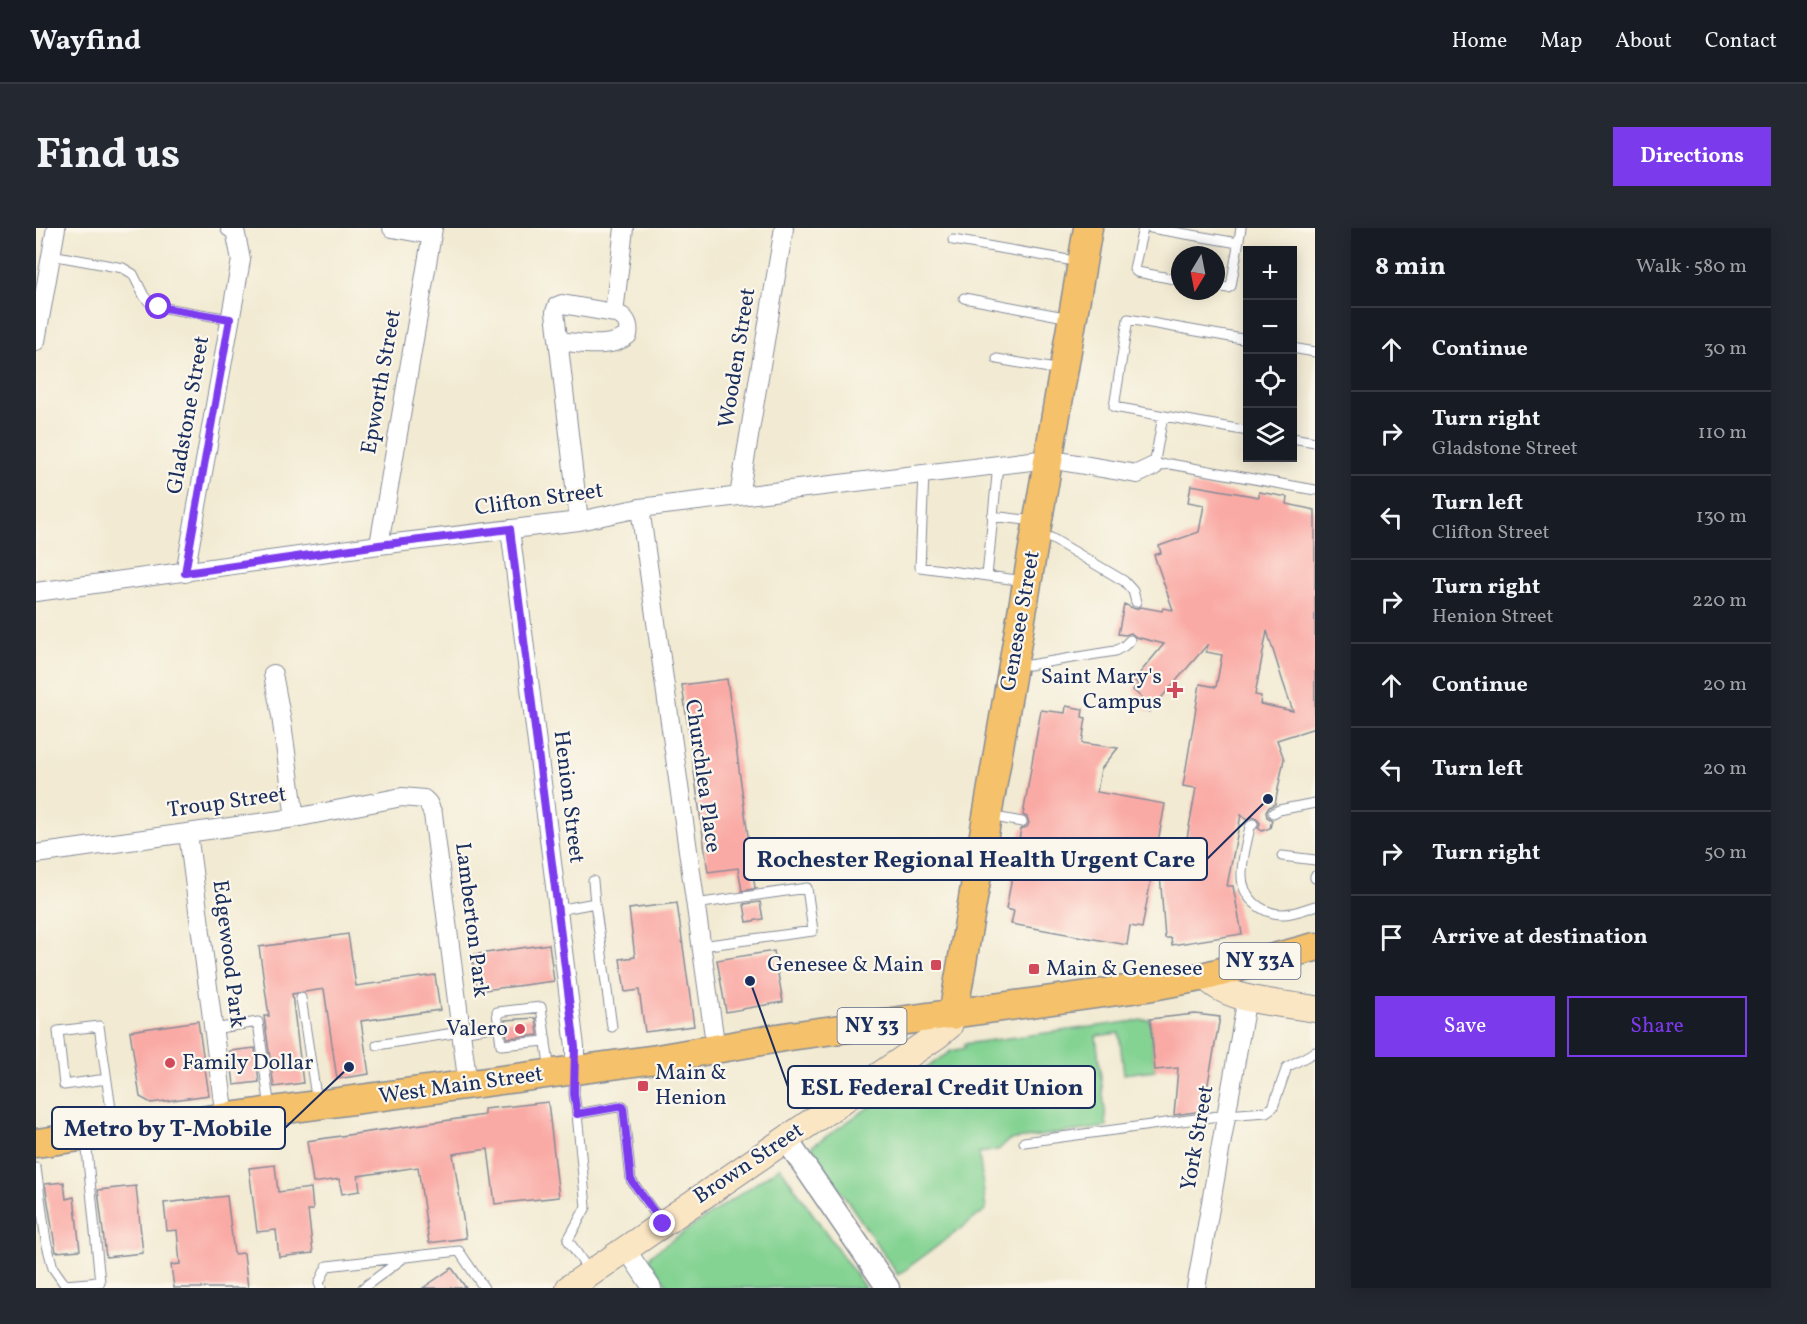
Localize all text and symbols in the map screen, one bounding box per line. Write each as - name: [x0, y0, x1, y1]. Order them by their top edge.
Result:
- text: Wayfind: [30, 22, 141, 61]
- text: Home: [1452, 27, 1507, 56]
- text: Map: [1540, 27, 1582, 56]
- text: About: [1615, 27, 1672, 56]
- text: Contact: [1705, 27, 1777, 56]
- text: Find us: [36, 127, 180, 186]
- button: Directions: [1613, 127, 1771, 186]
- north arrow: [1171, 246, 1225, 300]
- map controls: [1243, 246, 1297, 462]
- button: +: [1243, 246, 1297, 300]
- text: 8 min: [1375, 249, 1446, 285]
- text: Walk · 580 m: [1636, 253, 1747, 281]
- street label: Wooden Street: [712, 285, 764, 430]
- route start: [145, 293, 171, 319]
- button: −: [1243, 300, 1297, 354]
- street label: Epworth Street: [354, 307, 410, 457]
- street label: Gladstone Street: [160, 333, 218, 497]
- icon: ahead: [1375, 333, 1408, 366]
- text: Continue: [1432, 334, 1528, 365]
- text: 30 m: [1703, 335, 1747, 363]
- button: locate: [1243, 354, 1297, 408]
- text: Turn right: [1432, 404, 1540, 435]
- button: layers: [1243, 408, 1297, 462]
- icon: right: [1375, 417, 1408, 450]
- text: 110 m: [1698, 419, 1747, 447]
- text: Gladstone Street: [1432, 435, 1578, 463]
- street label: Clifton Street: [473, 476, 606, 524]
- text: Turn left: [1432, 488, 1523, 519]
- icon: left: [1375, 501, 1408, 534]
- text: 130 m: [1696, 503, 1747, 531]
- text: Clifton Street: [1432, 519, 1550, 547]
- street label: Genesee Street: [993, 548, 1049, 694]
- text: Turn right: [1432, 572, 1540, 603]
- icon: right: [1375, 585, 1408, 618]
- text: 220 m: [1692, 587, 1747, 615]
- text: Henion Street: [1432, 603, 1554, 631]
- place label: Saint Mary's Campus: [1041, 662, 1162, 718]
- icon: ahead: [1375, 669, 1408, 702]
- text: Continue: [1432, 670, 1528, 701]
- text: 20 m: [1703, 671, 1747, 699]
- marker: Saint Mary's Campus: [1166, 681, 1184, 699]
- street label: Churchlea Place: [676, 697, 728, 855]
- street label: Henion Street: [544, 729, 592, 865]
- icon: left: [1375, 753, 1408, 786]
- text: Turn left: [1432, 754, 1523, 785]
- text: 20 m: [1703, 755, 1747, 783]
- street label: Troup Street: [165, 779, 289, 827]
- icon: right: [1375, 837, 1408, 870]
- callout: Rochester Regional Health Urgent Care: [744, 838, 1207, 880]
- text: Turn right: [1432, 838, 1540, 869]
- text: 50 m: [1704, 839, 1747, 867]
- street label: Lamberton Park: [446, 841, 496, 999]
- text: Rochester Regional Health Urgent Care: [757, 844, 1195, 878]
- street label: Edgewood Park: [204, 878, 252, 1030]
- icon: arrive: [1375, 921, 1408, 954]
- text: Arrive at destination: [1432, 922, 1648, 953]
- road number: NY 33A: [1220, 943, 1300, 979]
- place label: Genesee & Main: [767, 950, 924, 981]
- place label: Main & Genesee: [1046, 954, 1203, 985]
- marker: Genesee & Main: [929, 958, 943, 972]
- marker: Main & Genesee: [1027, 962, 1041, 976]
- button: Save: [1375, 996, 1555, 1057]
- button: Share: [1567, 996, 1747, 1057]
- road number: NY 33: [838, 1008, 906, 1044]
- place label: Valero: [446, 1014, 508, 1045]
- marker: Valero: [513, 1022, 527, 1036]
- place label: Family Dollar: [182, 1048, 313, 1079]
- marker: Family Dollar: [163, 1056, 177, 1070]
- place label: Main & Henion: [655, 1058, 727, 1114]
- street label: West Main Street: [377, 1059, 545, 1113]
- callout: ESL Federal Credit Union: [788, 1066, 1095, 1108]
- text: ESL Federal Credit Union: [800, 1072, 1084, 1106]
- marker: Main & Henion: [636, 1079, 650, 1093]
- street label: York Street: [1173, 1082, 1223, 1193]
- callout: Metro by T-Mobile: [52, 1107, 285, 1149]
- text: Metro by T-Mobile: [64, 1113, 272, 1147]
- street label: Brown Street: [688, 1116, 810, 1212]
- route end: [649, 1210, 675, 1236]

